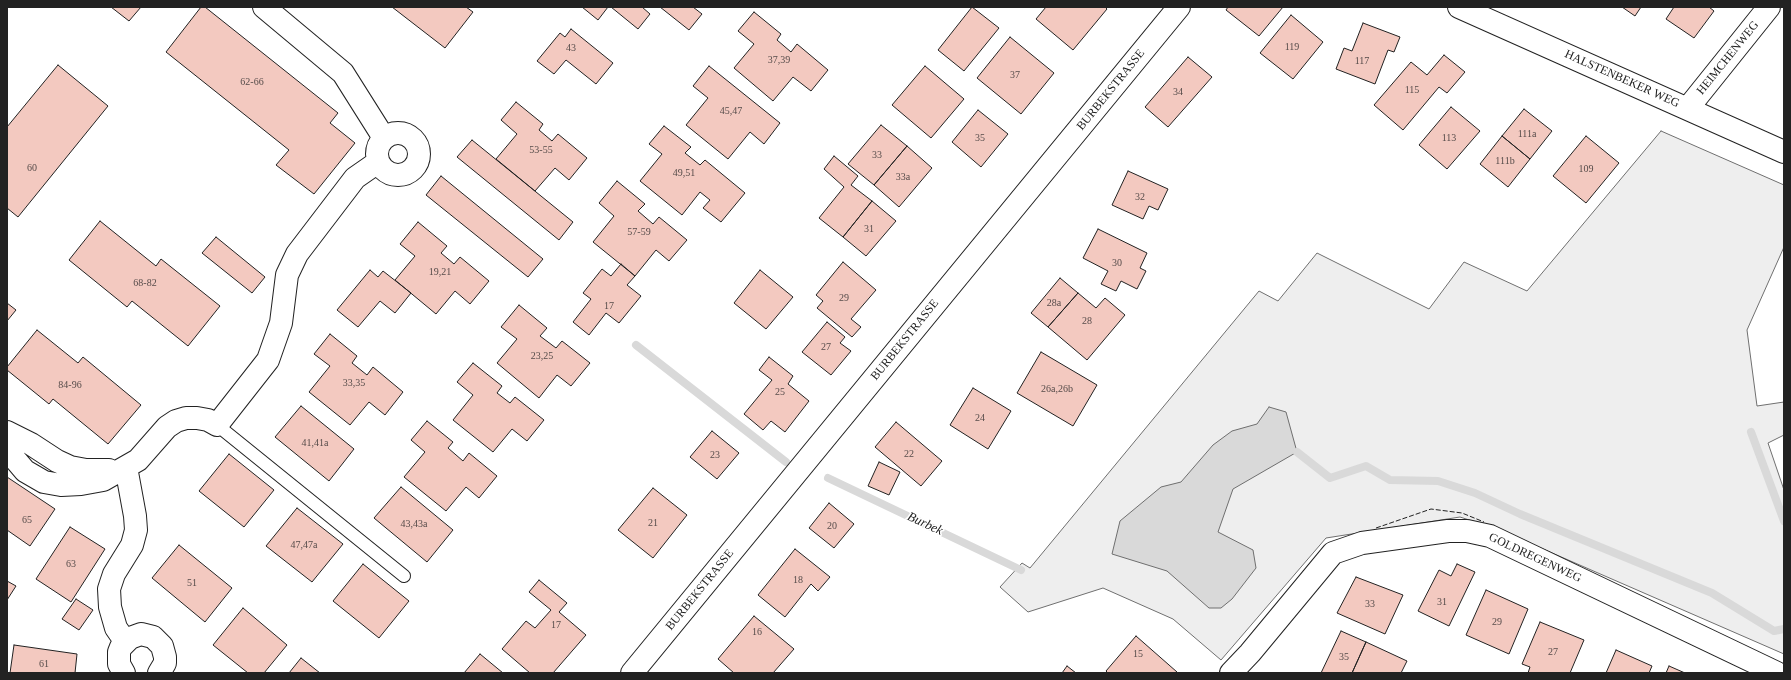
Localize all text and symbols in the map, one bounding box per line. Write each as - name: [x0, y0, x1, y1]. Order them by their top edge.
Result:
- street label: HEIMCHENWEG: [1694, 18, 1762, 98]
- house number: 119: [1285, 41, 1299, 53]
- house number: 43: [566, 42, 576, 54]
- street label: BURBEKSTRASSE: [1074, 47, 1148, 133]
- street label: HALSTENBEKER WEG: [1562, 47, 1682, 111]
- house number: 37,39: [768, 54, 790, 66]
- house number: 117: [1355, 55, 1369, 67]
- house number: 37: [1010, 69, 1020, 81]
- house number: 62-66: [240, 76, 264, 88]
- house number: 115: [1405, 84, 1419, 96]
- house number: 34: [1173, 86, 1183, 98]
- house number: 45,47: [720, 105, 742, 117]
- house number: 111a: [1518, 128, 1536, 140]
- house number: 35: [975, 132, 985, 144]
- house number: 113: [1442, 132, 1456, 144]
- house number: 53-55: [529, 144, 553, 156]
- house number: 33: [872, 149, 882, 161]
- house number: 111b: [1495, 155, 1515, 167]
- house number: 60: [27, 162, 37, 174]
- house number: 109: [1578, 163, 1594, 175]
- house number: 49,51: [673, 167, 695, 179]
- house number: 33a: [896, 171, 910, 183]
- house number: 32: [1135, 191, 1145, 203]
- house number: 31: [864, 223, 874, 235]
- house number: 57-59: [627, 226, 651, 238]
- house number: 30: [1112, 257, 1122, 269]
- house number: 19,21: [429, 266, 451, 278]
- house number: 68-82: [133, 277, 157, 289]
- house number: 29: [839, 292, 849, 304]
- street label: BURBEKSTRASSE: [868, 297, 942, 383]
- house number: 28a: [1047, 297, 1061, 309]
- house number: 17: [604, 300, 614, 312]
- house number: 28: [1082, 315, 1092, 327]
- house number: 27: [821, 341, 831, 353]
- house number: 23,25: [531, 350, 553, 362]
- house number: 33,35: [343, 377, 365, 389]
- house number: 84-96: [58, 379, 82, 391]
- house number: 26a,26b: [1041, 383, 1073, 395]
- house number: 25: [775, 386, 785, 398]
- house number: 24: [975, 412, 985, 424]
- house number: 41,41a: [302, 437, 328, 449]
- house number: 22: [904, 448, 914, 460]
- house number: 23: [710, 449, 720, 461]
- water label: Burbek: [905, 509, 945, 539]
- house number: 65: [22, 514, 32, 526]
- house number: 21: [648, 517, 658, 529]
- house number: 43,43a: [401, 518, 427, 530]
- house number: 20: [827, 520, 837, 532]
- street label: GOLDREGENWEG: [1486, 530, 1584, 586]
- house number: 47,47a: [291, 539, 317, 551]
- street label: BURBEKSTRASSE: [663, 547, 737, 633]
- house number: 63: [66, 558, 76, 570]
- house number: 18: [793, 574, 803, 586]
- house number: 51: [187, 577, 197, 589]
- house number: 31: [1437, 596, 1447, 608]
- house number: 33: [1365, 598, 1375, 610]
- house number: 29: [1492, 616, 1502, 628]
- house number: 17: [551, 619, 561, 631]
- house number: 16: [752, 626, 762, 638]
- house number: 27: [1548, 646, 1558, 658]
- house number: 15: [1133, 648, 1143, 660]
- house number: 35: [1339, 651, 1349, 663]
- house number: 61: [39, 658, 49, 670]

